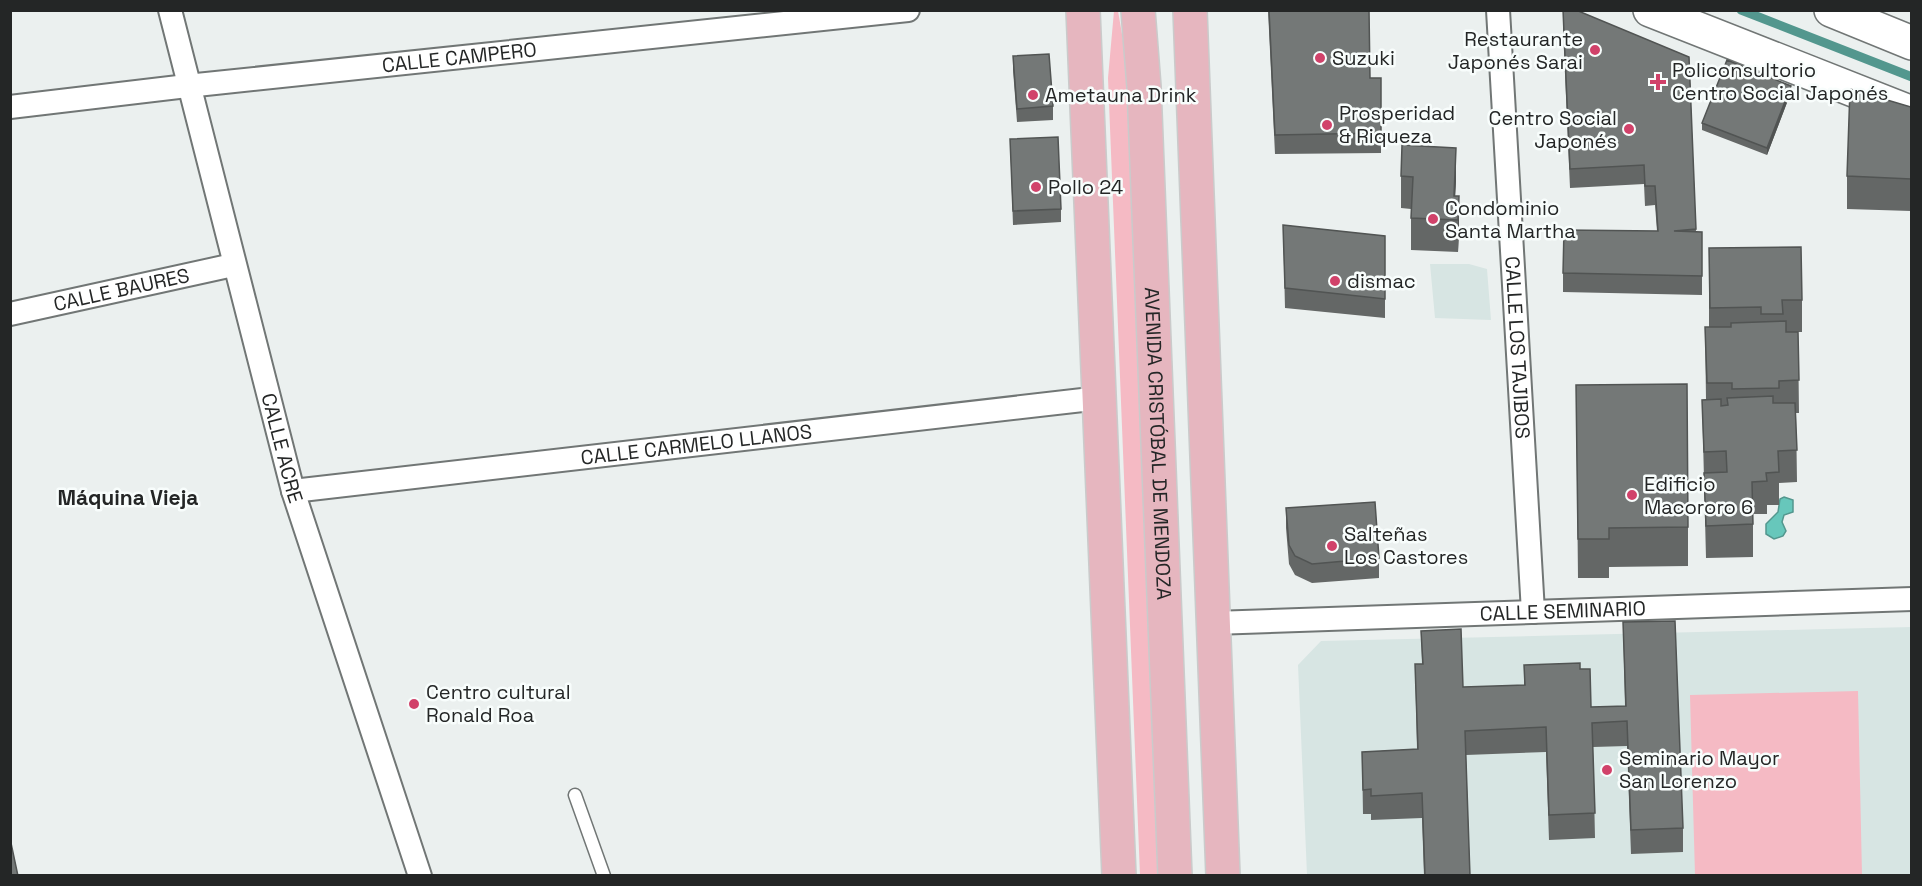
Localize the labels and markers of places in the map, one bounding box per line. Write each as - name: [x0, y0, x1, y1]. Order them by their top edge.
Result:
- place label: Restaurante Japonés Sarai: [1448, 26, 1583, 75]
- marker: Restaurante Japonés Sarai: [1588, 43, 1602, 57]
- place label: Suzuki: [1332, 45, 1395, 71]
- marker: Suzuki: [1313, 51, 1327, 65]
- place label: Policonsultorio Centro Social Japonés: [1672, 57, 1888, 106]
- marker: Policonsultorio Centro Social Japonés: [1649, 73, 1667, 91]
- place label: Ametauna Drink: [1045, 82, 1197, 108]
- marker: Ametauna Drink: [1026, 88, 1040, 102]
- place label: Prosperidad & Riqueza: [1339, 100, 1455, 149]
- place label: Centro Social Japonés: [1489, 105, 1617, 154]
- marker: Prosperidad & Riqueza: [1320, 118, 1334, 132]
- marker: Centro Social Japonés: [1622, 122, 1636, 136]
- place label: Pollo 24: [1048, 174, 1123, 200]
- marker: Pollo 24: [1029, 180, 1043, 194]
- place label: Condominio Santa Martha: [1445, 195, 1576, 244]
- marker: Condominio Santa Martha: [1426, 212, 1440, 226]
- place label: dismac: [1347, 268, 1416, 294]
- marker: dismac: [1328, 274, 1342, 288]
- place label: Edificio Macororo 6: [1644, 471, 1753, 520]
- marker: Edificio Macororo 6: [1625, 488, 1639, 502]
- place label: Salteñas Los Castores: [1344, 521, 1468, 570]
- marker: Salteñas Los Castores: [1325, 539, 1339, 553]
- place label: Centro cultural Ronald Roa: [426, 679, 571, 728]
- marker: Centro cultural Ronald Roa: [407, 697, 421, 711]
- place label: Seminario Mayor San Lorenzo: [1619, 745, 1780, 794]
- marker: Seminario Mayor San Lorenzo: [1600, 763, 1614, 777]

